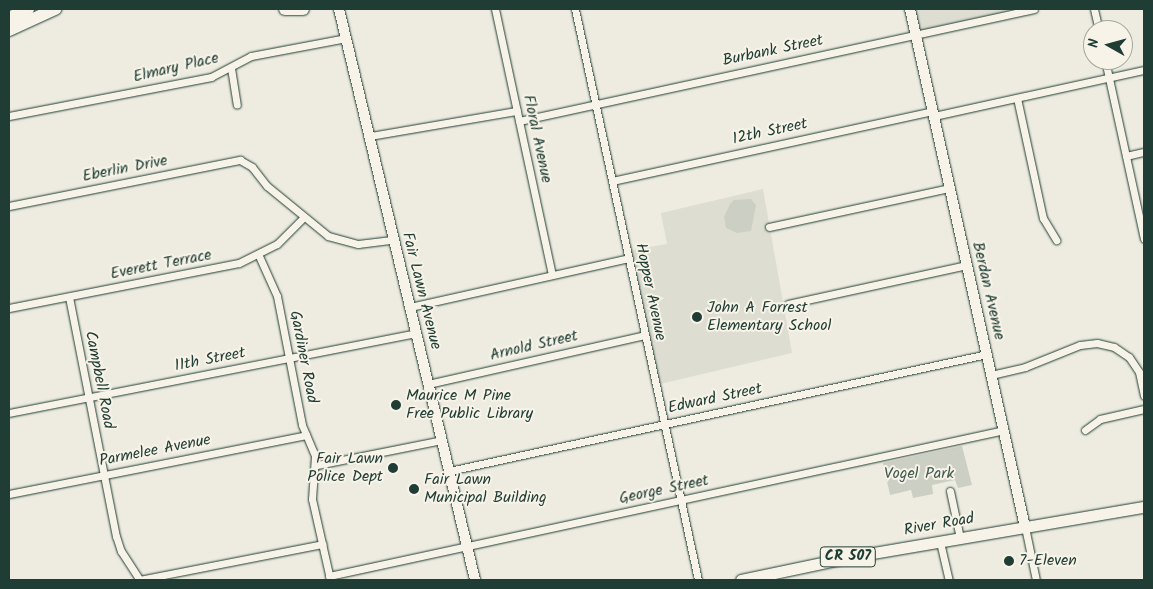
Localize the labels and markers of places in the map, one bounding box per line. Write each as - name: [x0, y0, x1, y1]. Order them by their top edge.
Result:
- place label: John A Forrest Elementary School: [707, 298, 831, 336]
- marker: John A Forrest Elementary School: [691, 311, 703, 323]
- place label: Maurice M Pine Free Public Library: [406, 386, 533, 424]
- marker: Maurice M Pine Free Public Library: [390, 399, 402, 411]
- place label: Fair Lawn Police Dept: [307, 449, 383, 487]
- marker: Fair Lawn Police Dept: [387, 462, 399, 474]
- place label: Fair Lawn Municipal Building: [424, 470, 547, 508]
- marker: Fair Lawn Municipal Building: [408, 483, 420, 495]
- place label: 7-Eleven: [1019, 551, 1077, 571]
- marker: 7-Eleven: [1003, 555, 1015, 567]

